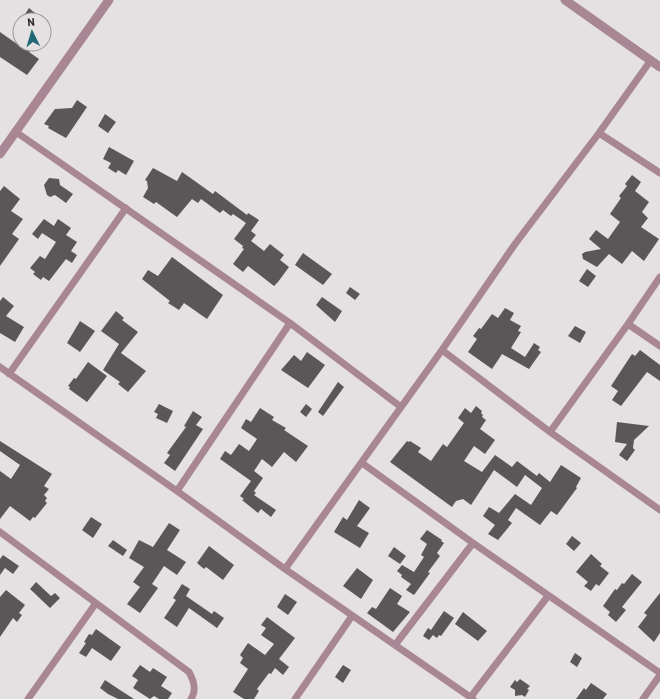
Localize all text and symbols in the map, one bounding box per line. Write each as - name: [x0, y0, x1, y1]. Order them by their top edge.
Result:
- north arrow: [12, 12, 52, 52]
- text: N: [27, 15, 35, 28]

